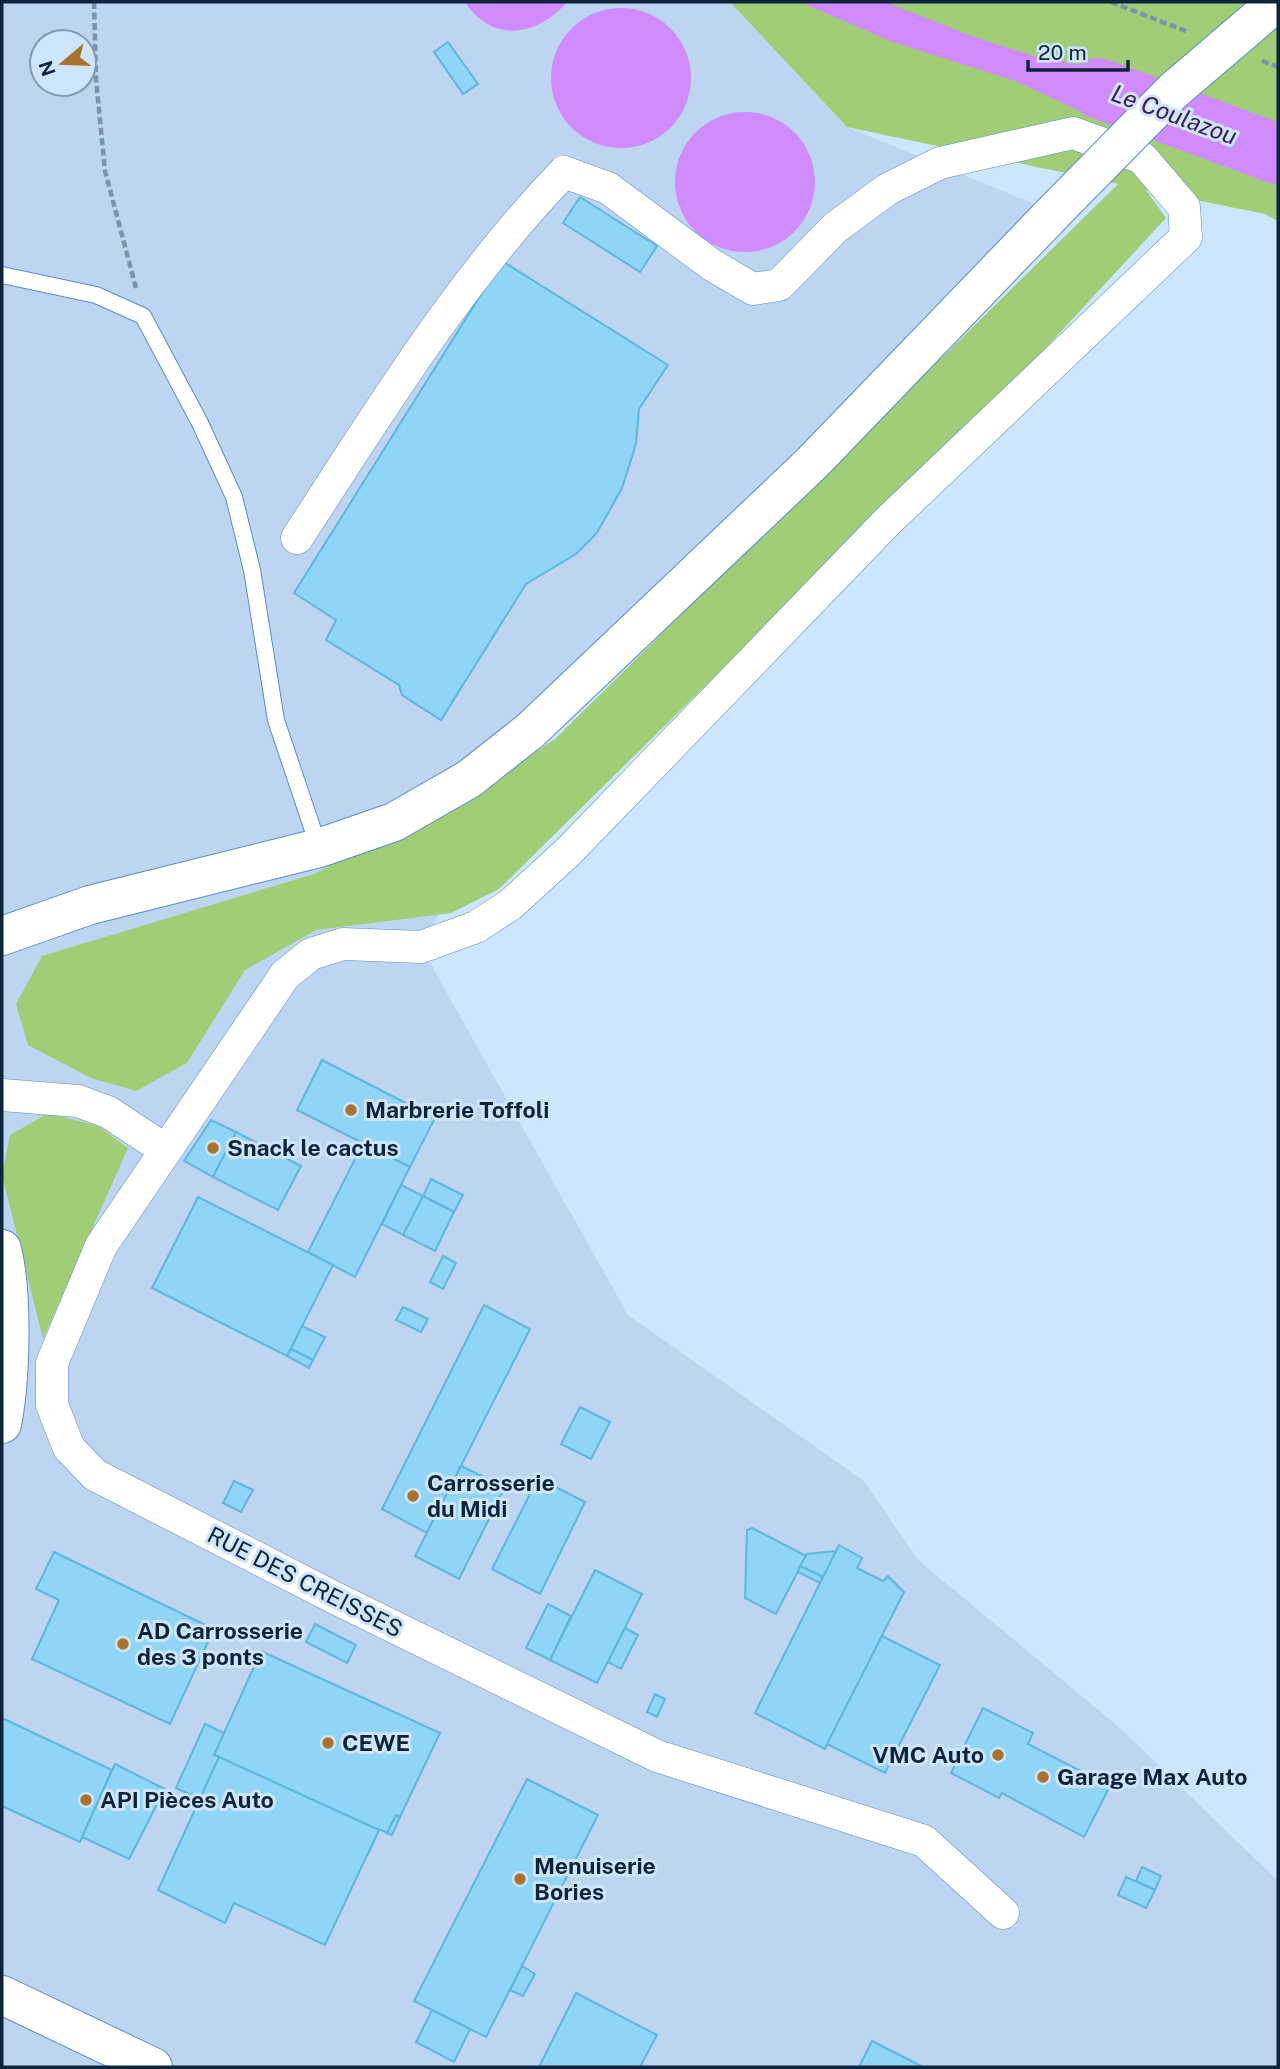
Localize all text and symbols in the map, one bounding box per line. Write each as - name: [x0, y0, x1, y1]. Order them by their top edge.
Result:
- north arrow: [28, 28, 98, 98]
- scale bar: [1028, 28, 1128, 72]
- text: 20 m: [1038, 40, 1087, 65]
- text: N: [34, 58, 60, 79]
- water label: Le Coulazou: [1108, 78, 1241, 150]
- place label: Marbrerie Toffoli: [365, 1096, 549, 1123]
- marker: Marbrerie Toffoli: [343, 1102, 359, 1118]
- place label: Snack le cactus: [227, 1134, 399, 1161]
- marker: Snack le cactus: [205, 1140, 221, 1156]
- place label: Carrosserie du Midi: [427, 1469, 555, 1522]
- marker: Carrosserie du Midi: [405, 1488, 421, 1504]
- street label: RUE DES CREISSES: [203, 1521, 407, 1642]
- place label: AD Carrosserie des 3 ponts: [137, 1617, 303, 1670]
- marker: AD Carrosserie des 3 ponts: [115, 1636, 131, 1652]
- place label: CEWE: [342, 1729, 410, 1756]
- marker: CEWE: [320, 1735, 336, 1751]
- place label: VMC Auto: [872, 1741, 984, 1768]
- marker: VMC Auto: [990, 1747, 1006, 1763]
- place label: Garage Max Auto: [1057, 1763, 1247, 1790]
- marker: Garage Max Auto: [1035, 1769, 1051, 1785]
- place label: API Pièces Auto: [100, 1786, 274, 1813]
- marker: API Pièces Auto: [78, 1792, 94, 1808]
- place label: Menuiserie Bories: [534, 1852, 656, 1905]
- marker: Menuiserie Bories: [512, 1871, 528, 1887]

